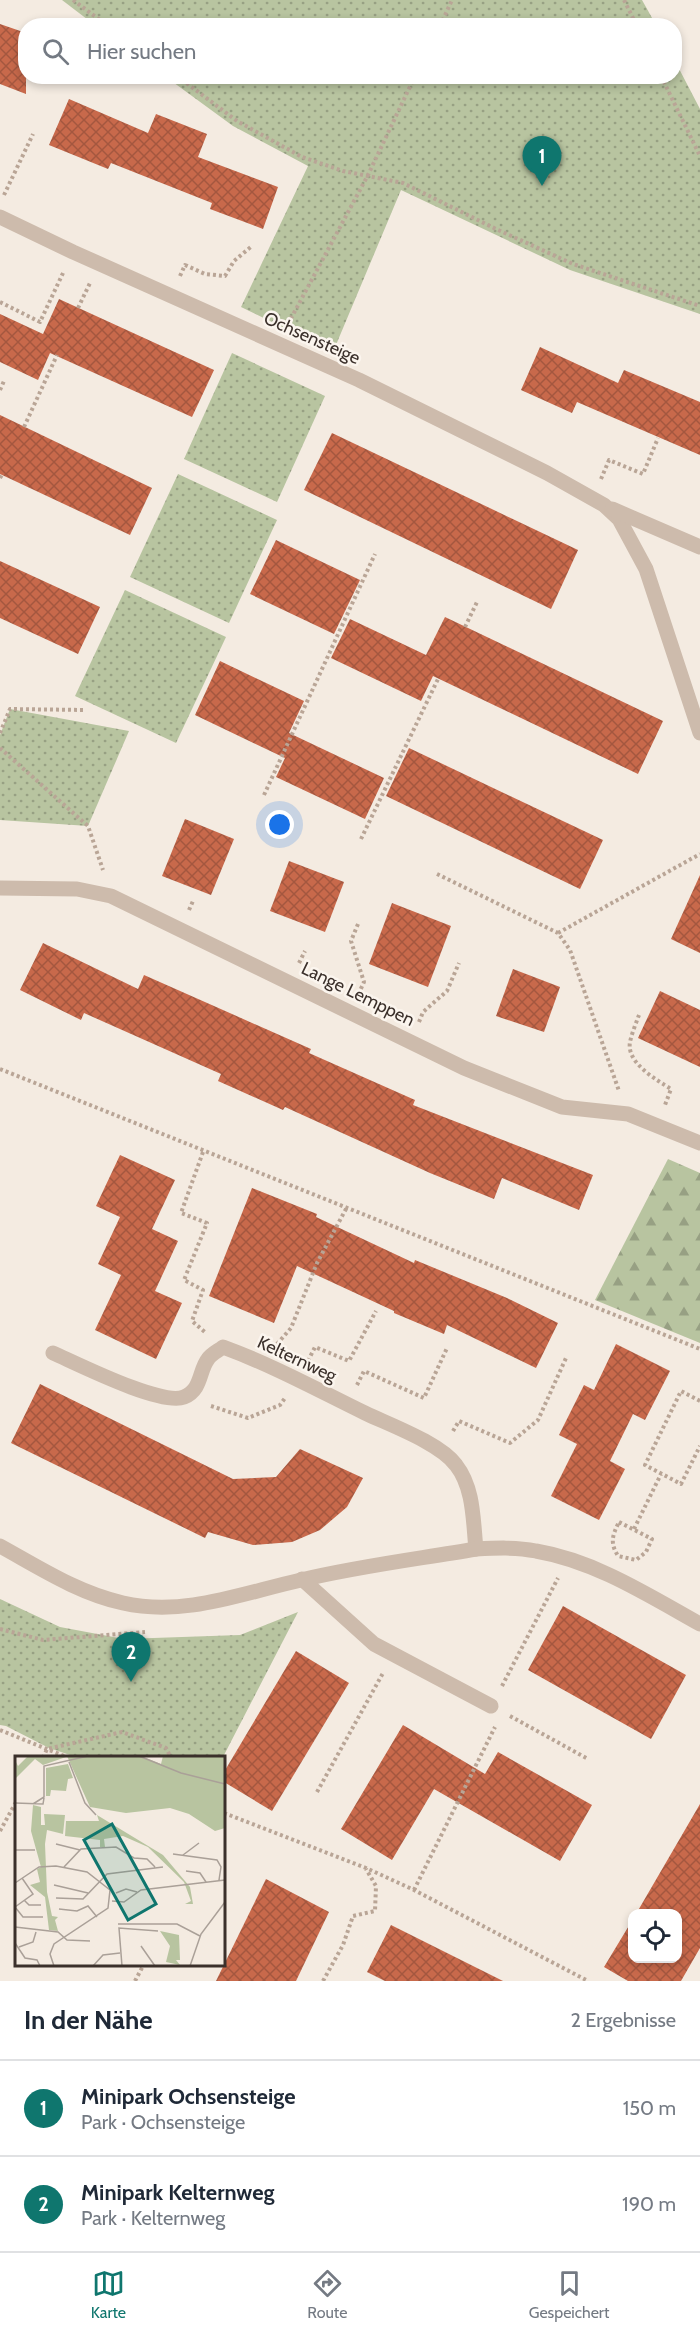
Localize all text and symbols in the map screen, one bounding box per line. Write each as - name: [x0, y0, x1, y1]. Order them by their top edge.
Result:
- search box: [18, 18, 682, 84]
- icon: search: [39, 35, 72, 68]
- text: Hier suchen: [87, 38, 196, 65]
- pin: 1: [522, 136, 562, 186]
- street label: Ochsensteige: [260, 307, 364, 369]
- your location: [265, 810, 294, 839]
- street label: Lange Lemppen: [298, 957, 418, 1031]
- street label: Kelternweg: [254, 1331, 341, 1387]
- pin: 2: [112, 1632, 150, 1682]
- inset map: [15, 1756, 225, 1966]
- map controls: [628, 1909, 682, 1963]
- button: locate: [628, 1909, 682, 1963]
- text: In der Nähe: [24, 2004, 153, 2036]
- text: 2 Ergebnisse: [570, 2008, 676, 2032]
- text: Minipark Ochsensteige: [81, 2083, 296, 2110]
- text: 1: [40, 2096, 47, 2120]
- text: 150 m: [623, 2096, 676, 2120]
- text: Park · Ochsensteige: [81, 2110, 245, 2134]
- text: Minipark Kelternweg: [81, 2179, 275, 2206]
- text: 2: [38, 2192, 49, 2216]
- text: 190 m: [622, 2192, 676, 2216]
- text: Park · Kelternweg: [81, 2206, 225, 2230]
- tab: Karte: [91, 2267, 126, 2322]
- tab: Route: [307, 2267, 347, 2322]
- tab: Gespeichert: [529, 2267, 609, 2322]

